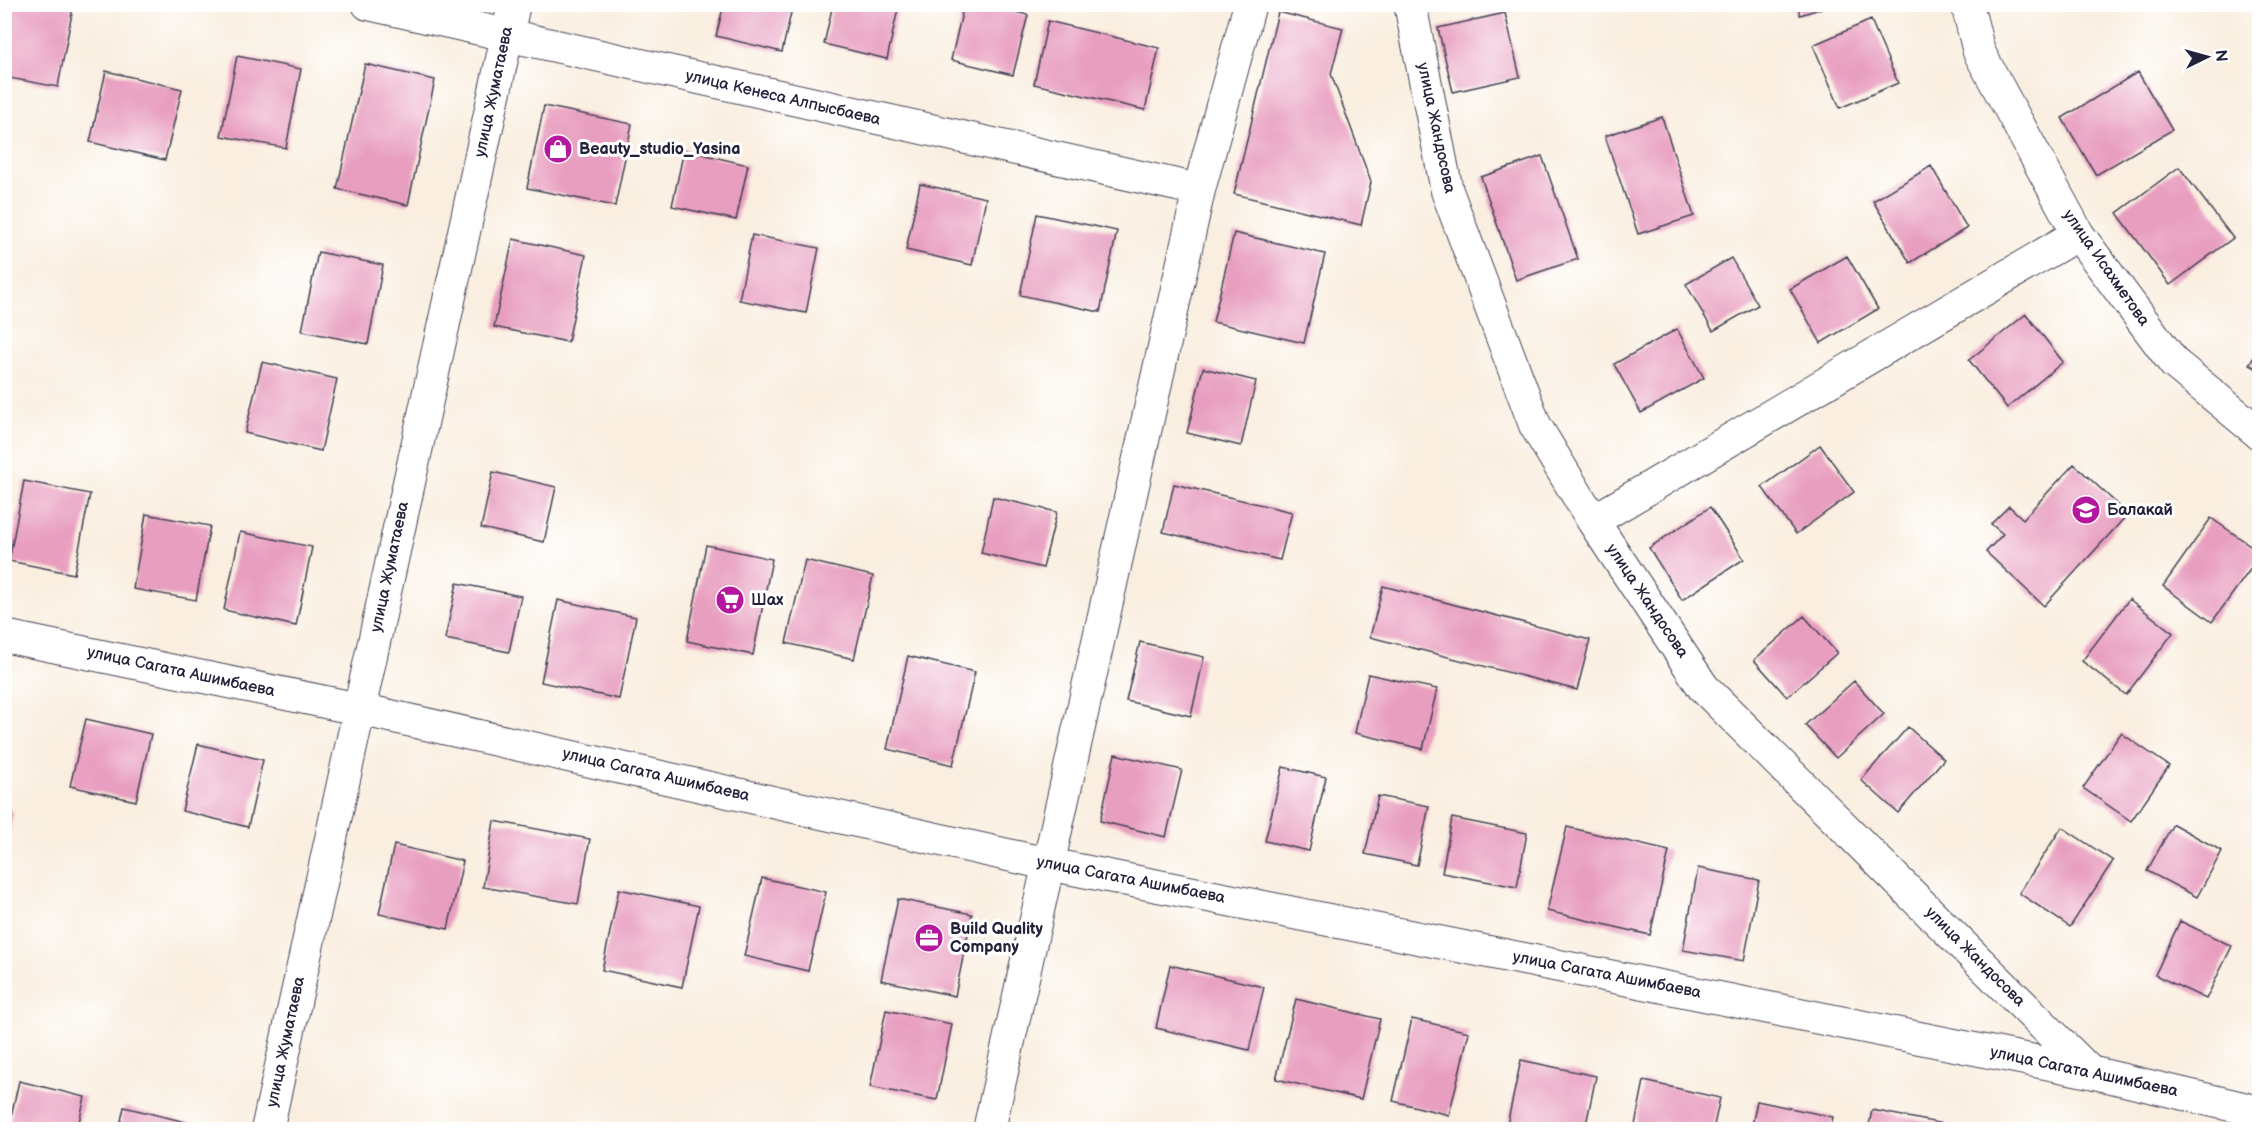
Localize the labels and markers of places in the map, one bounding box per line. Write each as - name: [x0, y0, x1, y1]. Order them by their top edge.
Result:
- shop icon: Beauty_studio_Yasina: [542, 133, 574, 165]
- place label: Beauty_studio_Yasina: [579, 140, 740, 159]
- school or university icon: Балакай: [2070, 494, 2102, 526]
- place label: Балакай: [2107, 501, 2173, 520]
- supermarket icon: Шах: [714, 584, 746, 616]
- place label: Шах: [751, 591, 784, 610]
- place label: Build Quality Company: [950, 920, 1043, 957]
- office icon: Build Quality Company: [913, 922, 945, 954]

